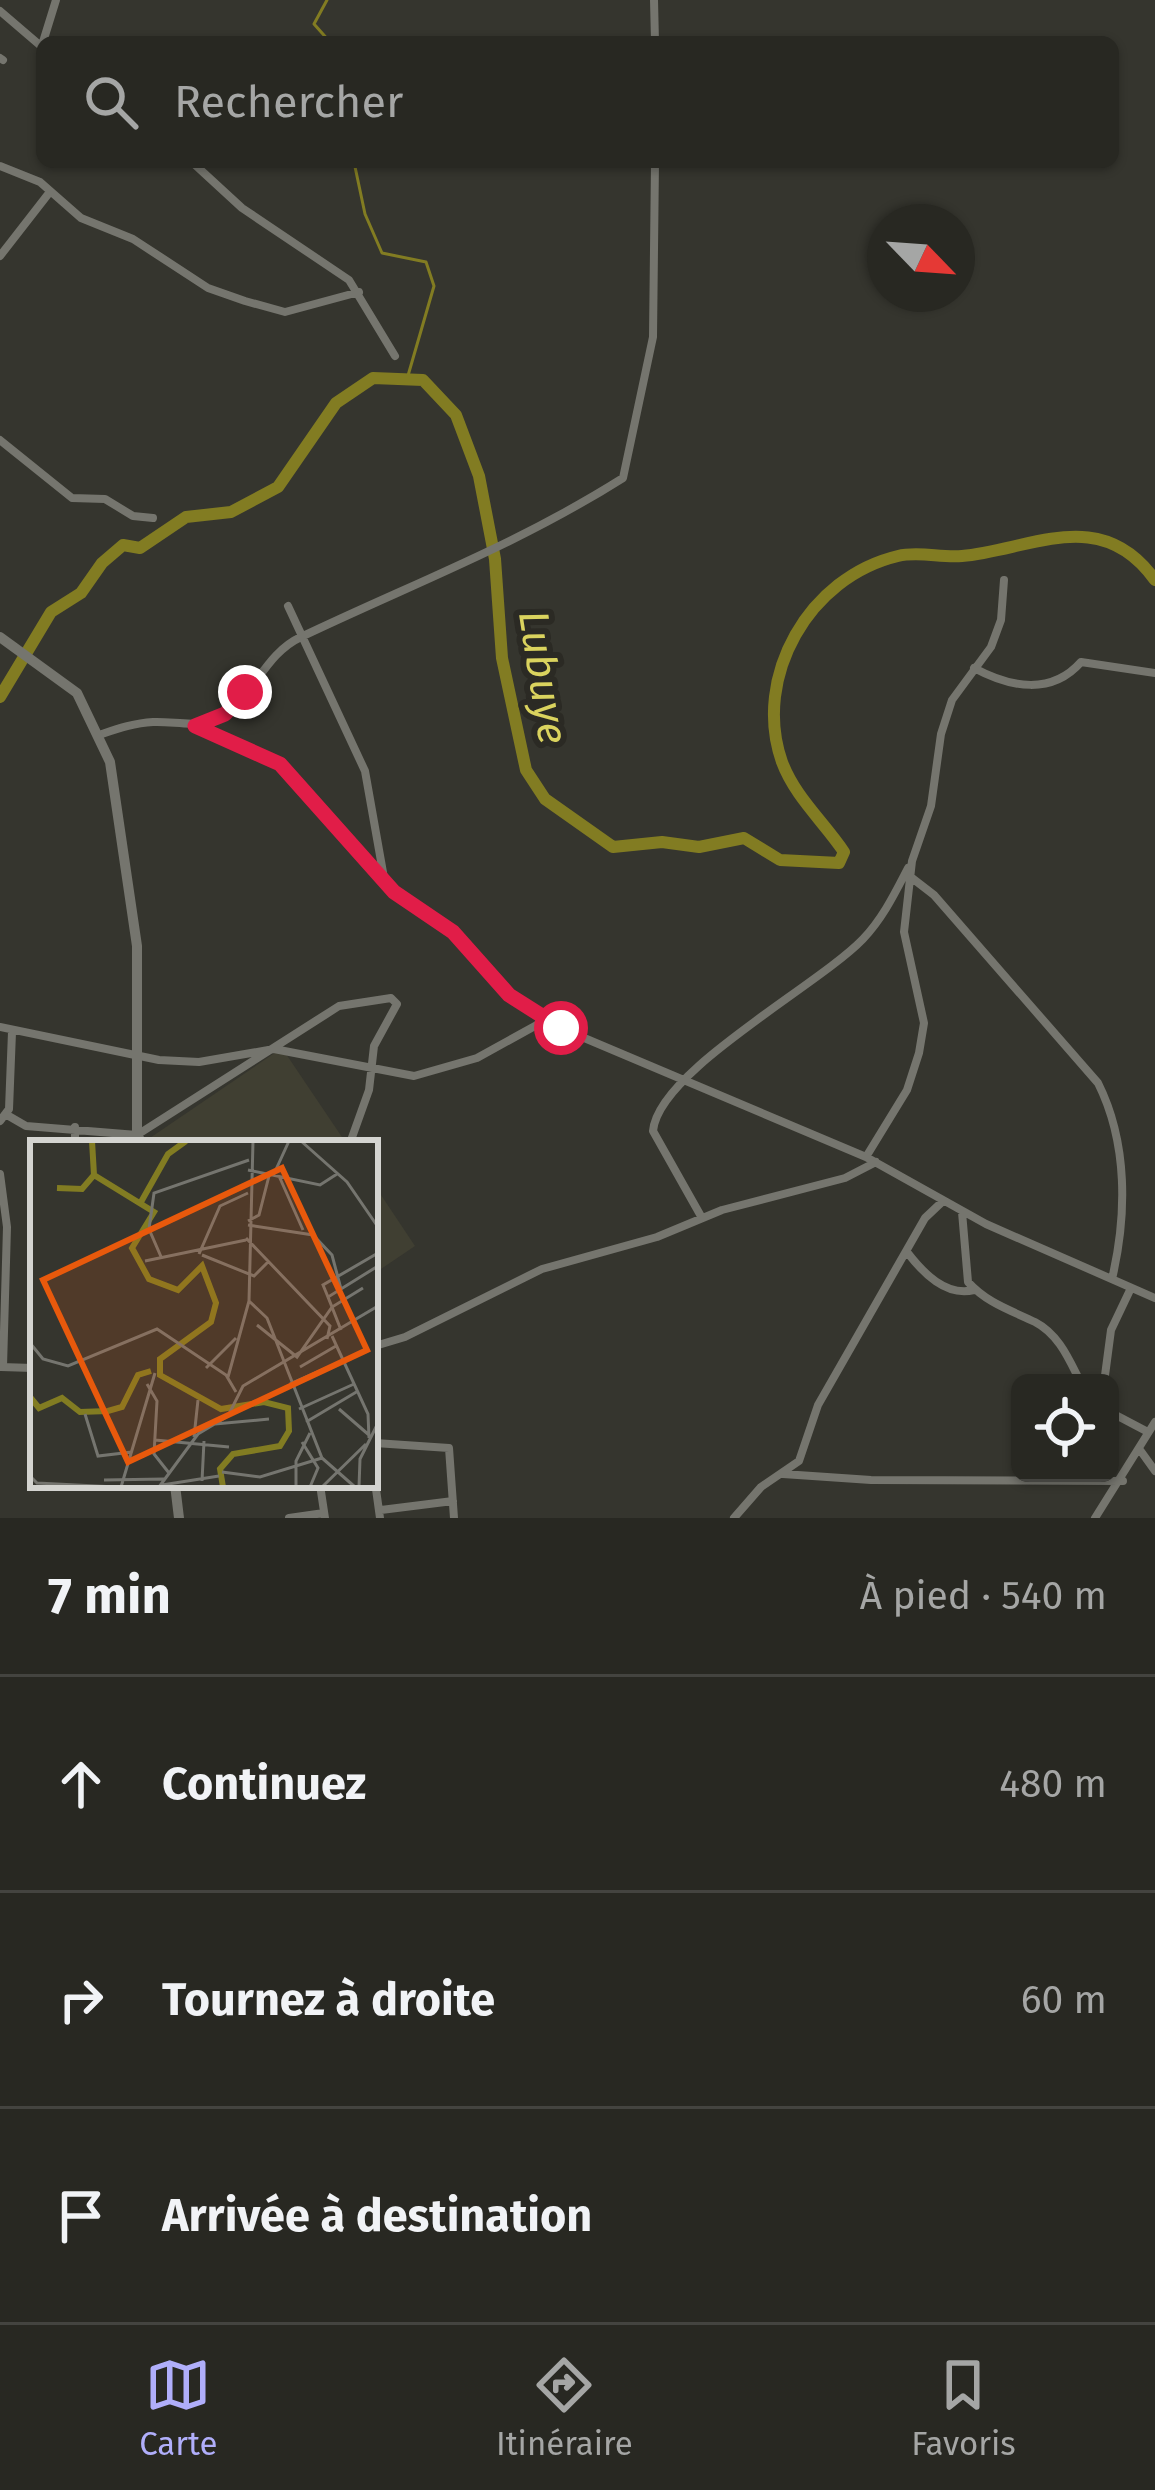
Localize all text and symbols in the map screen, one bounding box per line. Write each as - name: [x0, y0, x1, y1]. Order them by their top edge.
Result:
- search box: [36, 36, 1119, 168]
- icon: search: [78, 69, 144, 135]
- text: Rechercher: [174, 75, 403, 129]
- north arrow: [867, 204, 975, 312]
- water label: Lubuye: [508, 607, 578, 747]
- route end: [218, 665, 272, 719]
- route start: [534, 1001, 588, 1055]
- inset map: [30, 1140, 378, 1488]
- map controls: [1011, 1374, 1119, 1482]
- button: locate: [1011, 1374, 1119, 1482]
- text: 7 min: [48, 1565, 171, 1627]
- text: À pied · 540 m: [860, 1573, 1107, 1619]
- icon: ahead: [48, 1751, 114, 1817]
- text: Continuez: [162, 1757, 366, 1811]
- text: 480 m: [999, 1761, 1107, 1807]
- icon: right: [48, 1967, 114, 2033]
- text: Tournez à droite: [162, 1973, 495, 2027]
- text: 60 m: [1021, 1977, 1107, 2023]
- icon: arrive: [48, 2183, 114, 2249]
- text: Arrivée à destination: [162, 2189, 592, 2243]
- tab: Carte: [139, 2352, 217, 2464]
- tab: Itinéraire: [496, 2352, 633, 2464]
- tab: Favoris: [911, 2352, 1016, 2464]

